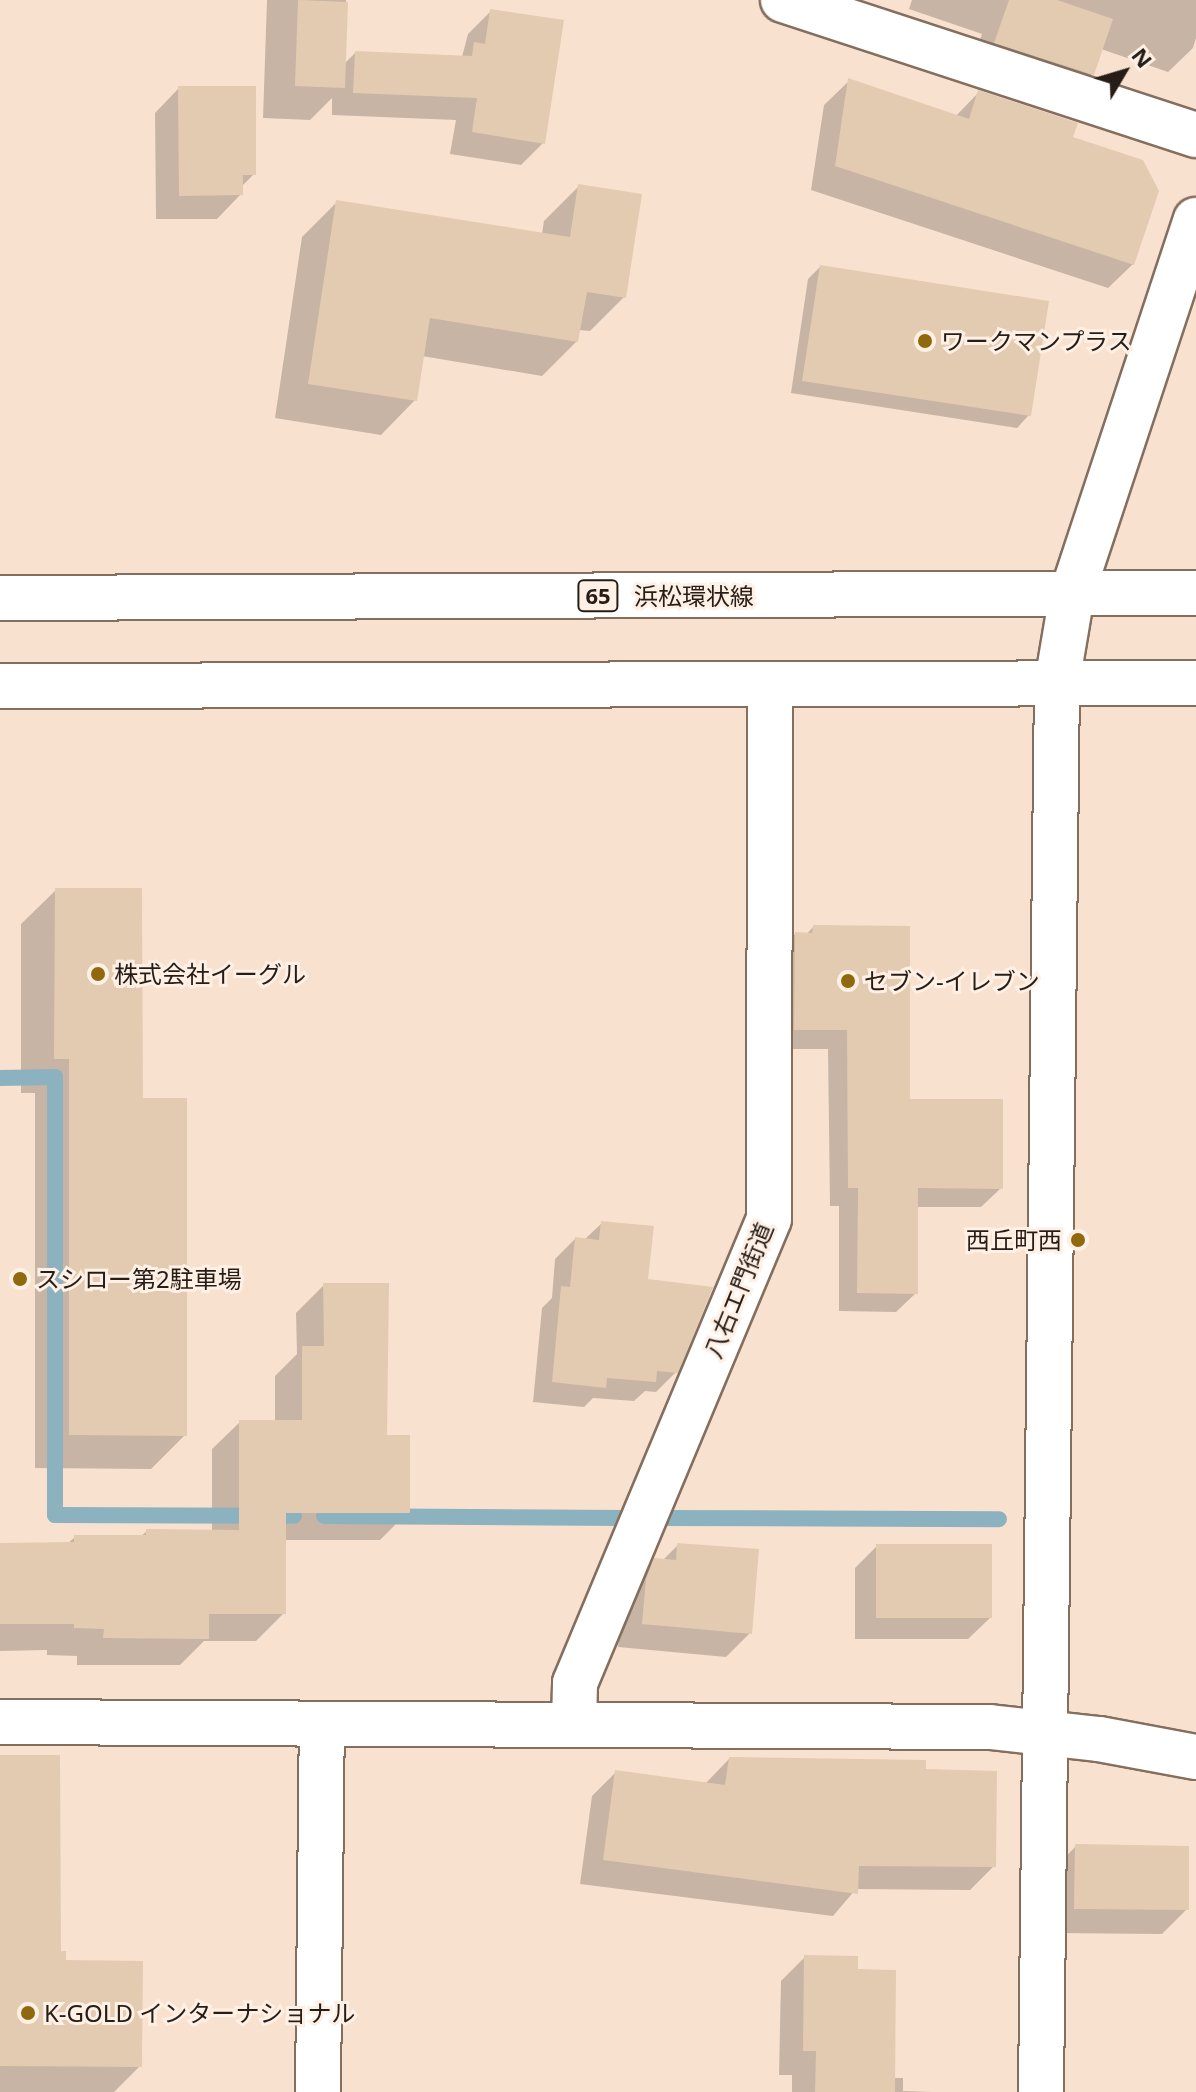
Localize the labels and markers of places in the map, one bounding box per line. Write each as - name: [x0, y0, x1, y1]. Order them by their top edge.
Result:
- place label: ワークマンプラス: [941, 327, 1133, 355]
- marker: ワークマンプラス: [916, 332, 934, 350]
- place label: 株式会社イーグル: [114, 960, 306, 988]
- marker: 株式会社イーグル: [89, 965, 107, 983]
- place label: セブン-イレブン: [864, 967, 1040, 995]
- marker: セブン-イレブン: [839, 972, 857, 990]
- place label: 西丘町西: [966, 1226, 1062, 1254]
- marker: 西丘町西: [1069, 1231, 1087, 1249]
- place label: スシロー第2駐車場: [36, 1265, 242, 1293]
- marker: スシロー第2駐車場: [11, 1270, 29, 1288]
- place label: K-GOLD インターナショナル: [44, 1999, 355, 2027]
- marker: K-GOLD インターナショナル: [19, 2004, 37, 2022]

